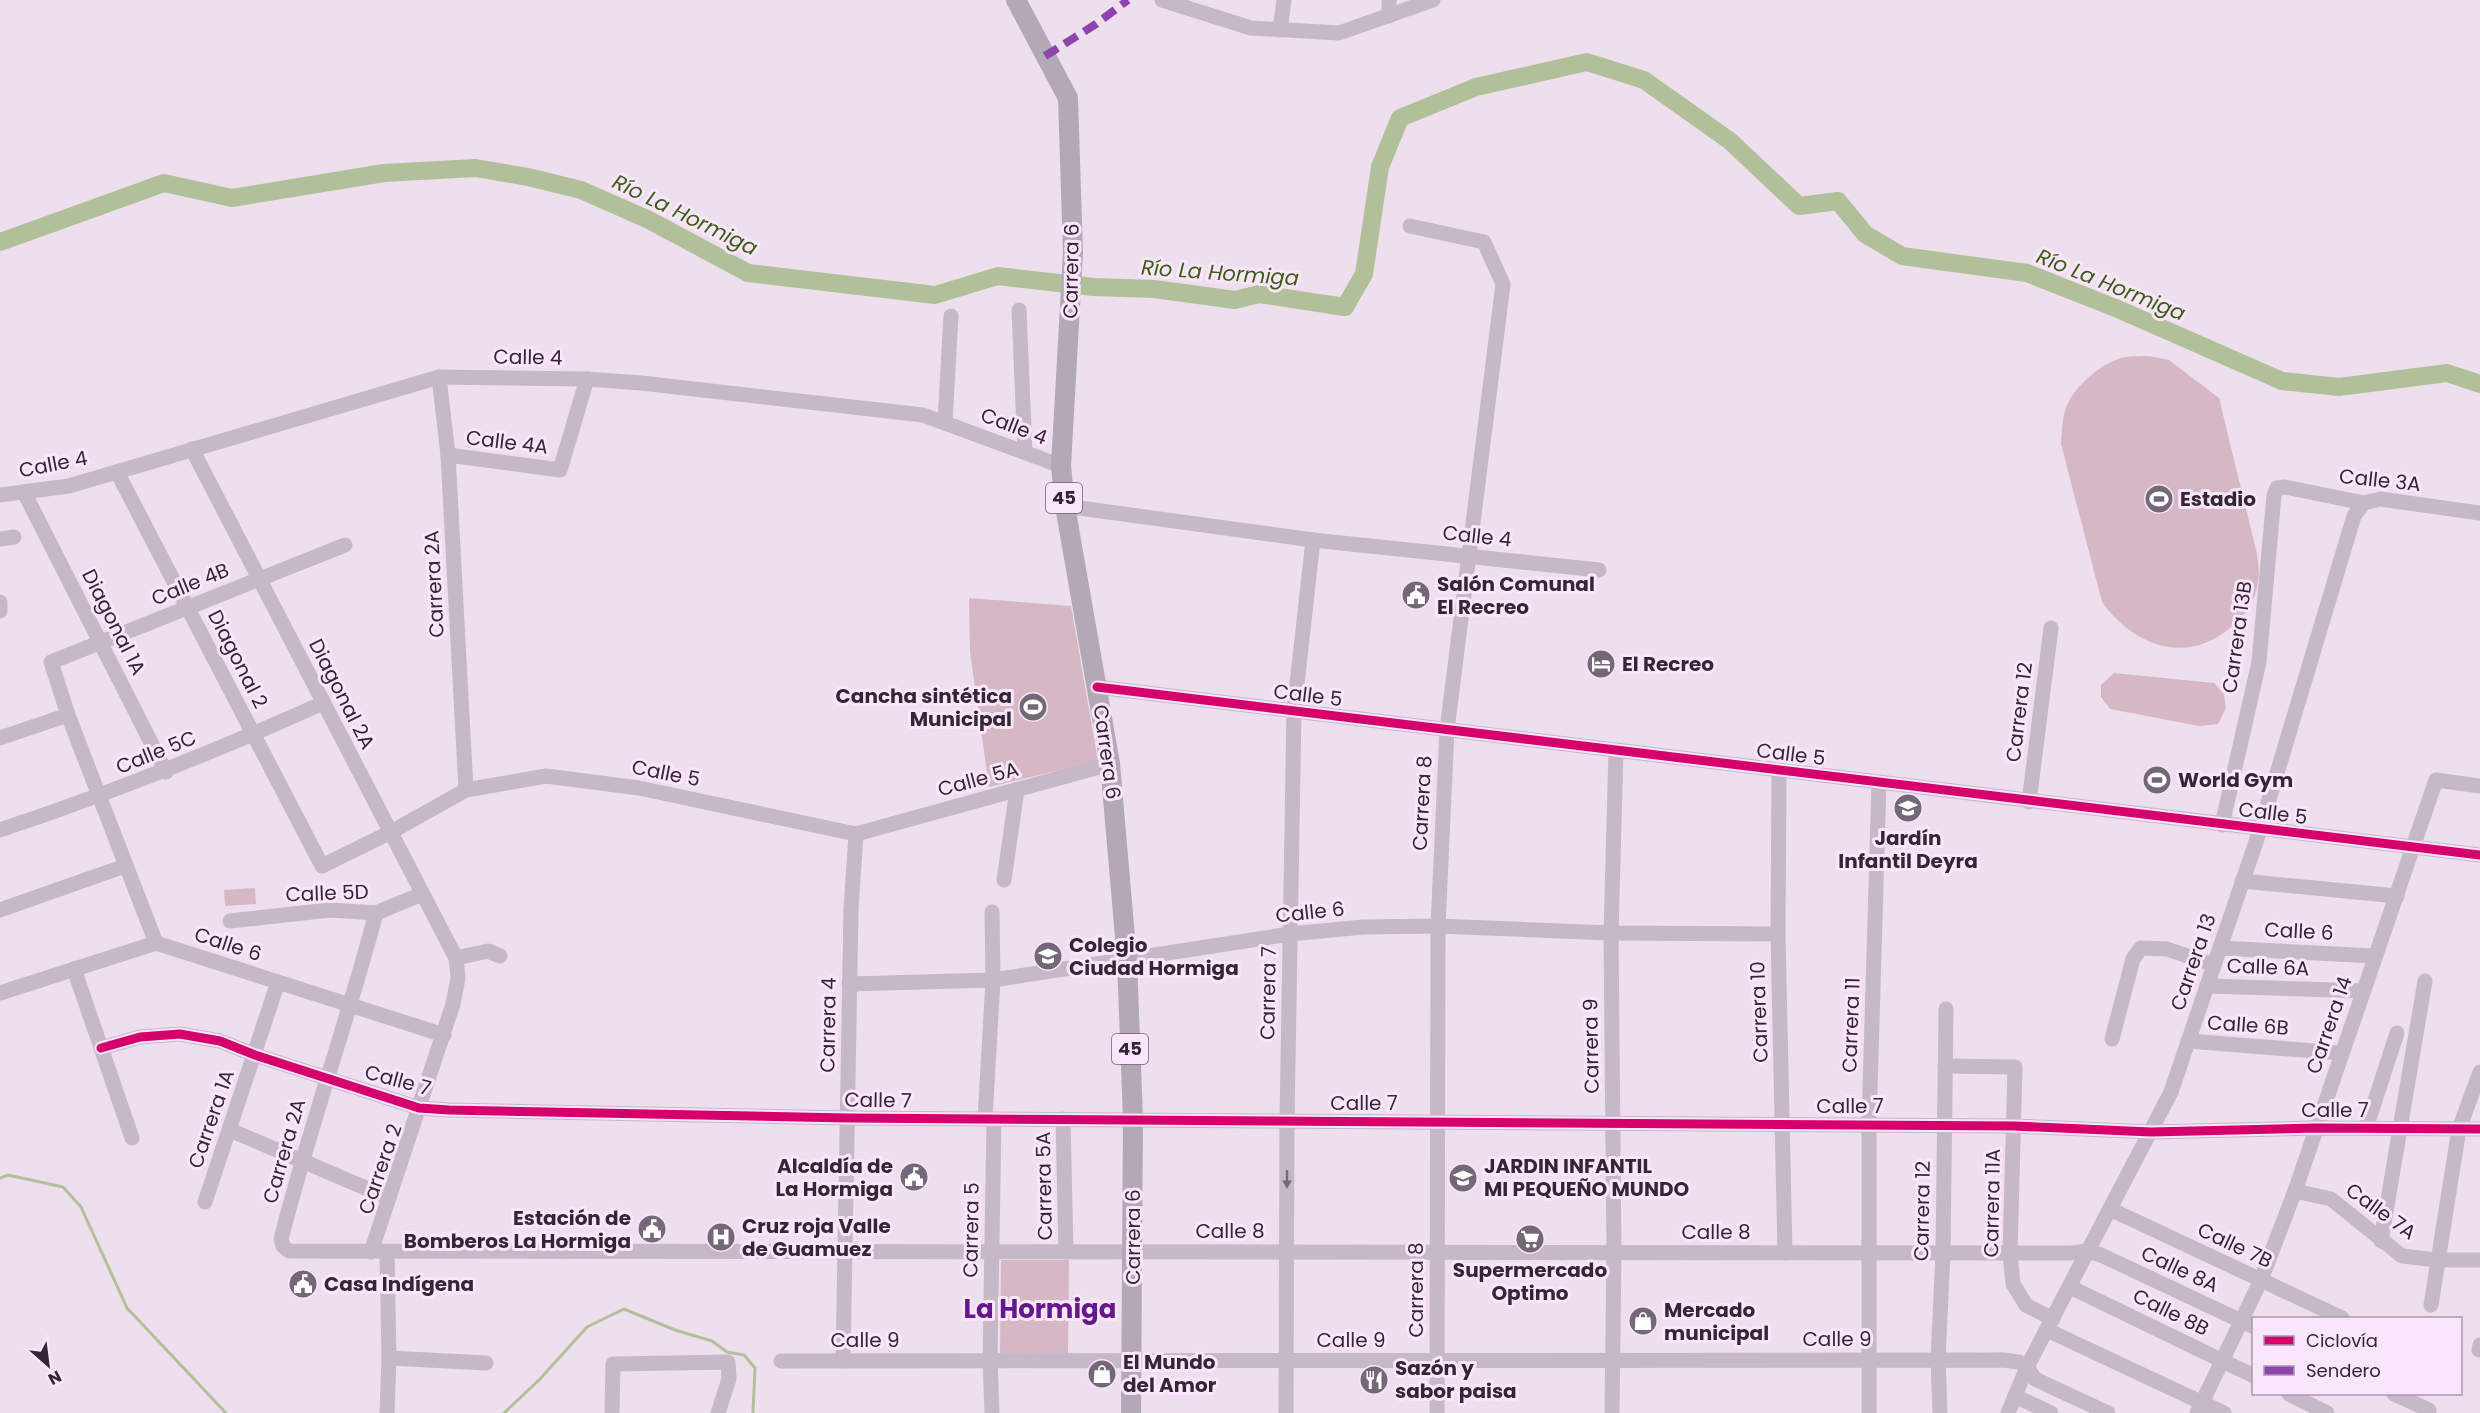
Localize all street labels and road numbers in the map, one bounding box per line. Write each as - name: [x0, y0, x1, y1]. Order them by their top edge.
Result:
- street label: Carrera 6: [1056, 223, 1086, 319]
- street label: Calle 4: [493, 342, 563, 372]
- street label: Calle 4: [977, 401, 1051, 451]
- street label: Calle 4A: [464, 423, 550, 461]
- street label: Calle 4: [16, 444, 90, 484]
- street label: Calle 3A: [2338, 462, 2422, 498]
- road number: 45: [1046, 483, 1082, 513]
- street label: Calle 4: [1441, 518, 1513, 554]
- street label: Carrera 2A: [417, 530, 451, 638]
- street label: Calle 4B: [147, 556, 233, 612]
- street label: Diagonal 1A: [75, 564, 153, 680]
- street label: Carrera 13B: [2215, 579, 2259, 695]
- street label: Diagonal 2: [201, 605, 275, 713]
- street label: Diagonal 2A: [302, 634, 382, 754]
- street label: Carrera 12: [1999, 660, 2039, 764]
- street label: Calle 5: [1272, 677, 1344, 713]
- street label: Carrera 6: [1087, 703, 1127, 801]
- street label: Calle 5C: [112, 723, 200, 781]
- street label: Calle 5: [1755, 736, 1827, 772]
- street label: Calle 5: [629, 753, 703, 793]
- street label: Calle 5A: [934, 755, 1022, 803]
- street label: Carrera 8: [1406, 755, 1438, 851]
- street label: Calle 5: [2237, 795, 2309, 831]
- street label: Calle 5D: [285, 878, 369, 908]
- street label: Calle 6: [1274, 894, 1346, 930]
- street label: Carrera 13: [2163, 910, 2223, 1014]
- street label: Calle 6: [2264, 915, 2334, 947]
- street label: Calle 6: [191, 920, 265, 968]
- street label: Carrera 7: [1253, 946, 1283, 1040]
- street label: Calle 6A: [2226, 952, 2310, 982]
- street label: Carrera 10: [1743, 961, 1775, 1063]
- street label: Carrera 14: [2299, 972, 2359, 1078]
- street label: Carrera 4: [813, 977, 843, 1073]
- street label: Carrera 11: [1835, 977, 1867, 1073]
- street label: Carrera 9: [1576, 998, 1606, 1094]
- street label: Calle 6B: [2206, 1008, 2290, 1042]
- road number: 45: [1112, 1034, 1148, 1064]
- street label: Calle 7: [362, 1058, 434, 1102]
- street label: Carrera 1A: [181, 1066, 241, 1172]
- street label: Calle 7: [844, 1085, 912, 1115]
- street label: Calle 7: [1330, 1089, 1398, 1117]
- street label: Calle 7: [1816, 1092, 1884, 1120]
- street label: Carrera 2A: [256, 1095, 312, 1207]
- street label: Calle 7: [2301, 1096, 2369, 1124]
- street label: Carrera 2: [351, 1120, 409, 1218]
- street label: Carrera 5A: [1029, 1131, 1059, 1241]
- street label: Carrera 11A: [1977, 1148, 2007, 1258]
- street label: Carrera 12: [1907, 1161, 1937, 1261]
- street label: Calle 7A: [2340, 1176, 2422, 1246]
- street label: Carrera 5: [956, 1182, 986, 1278]
- street label: Carrera 6: [1119, 1189, 1147, 1285]
- street label: Calle 7B: [2193, 1215, 2277, 1275]
- street label: Calle 8: [1195, 1217, 1265, 1245]
- street label: Calle 8: [1681, 1218, 1751, 1246]
- street label: Calle 8A: [2137, 1239, 2223, 1299]
- street label: Carrera 8: [1402, 1242, 1430, 1338]
- street label: Calle 8B: [2128, 1282, 2214, 1342]
- street label: Calle 9: [1802, 1325, 1872, 1353]
- street label: Calle 9: [830, 1326, 900, 1354]
- street label: Calle 9: [1316, 1326, 1386, 1354]

